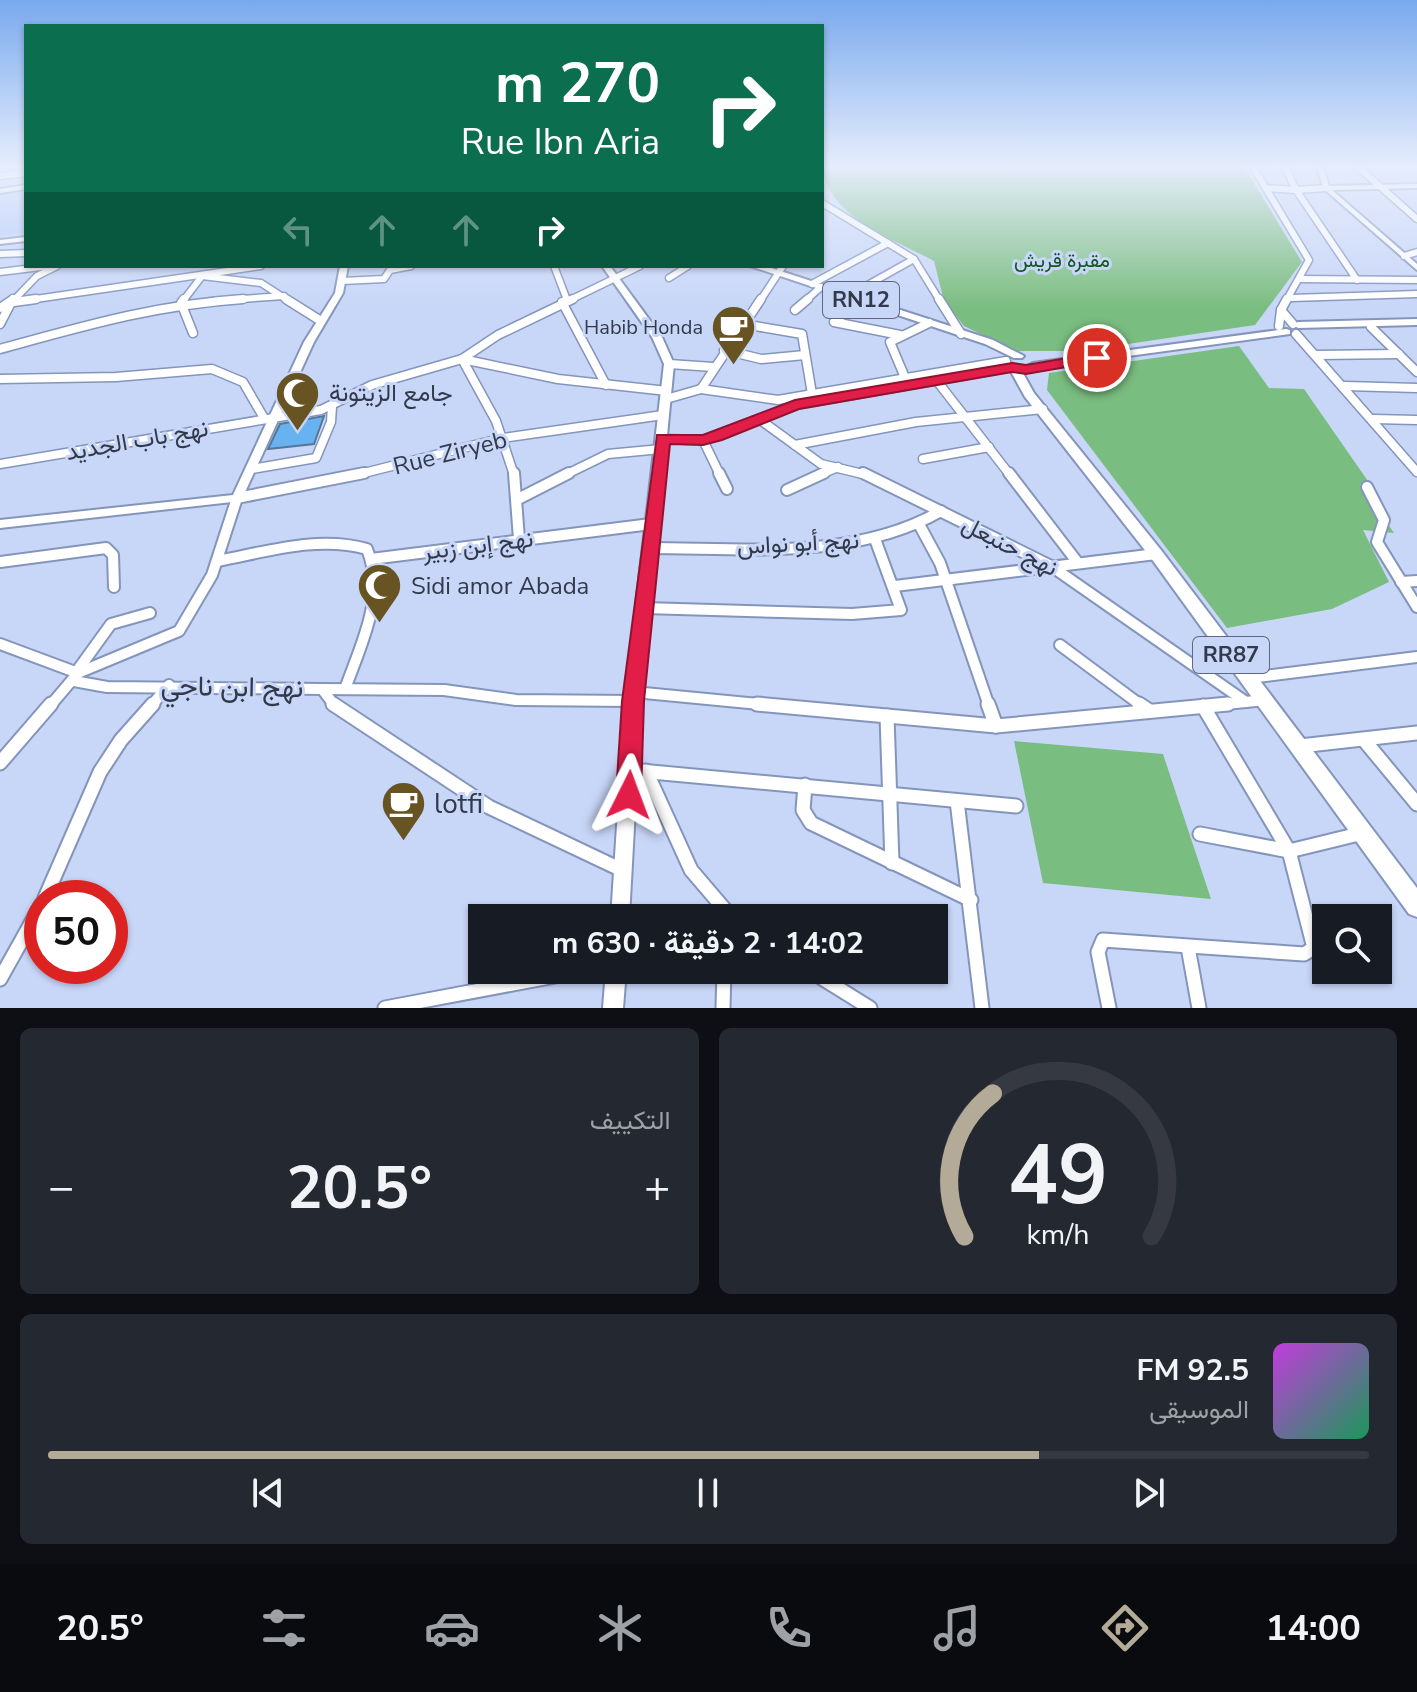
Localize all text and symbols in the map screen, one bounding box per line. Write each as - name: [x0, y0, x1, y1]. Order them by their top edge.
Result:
- text: 270 m: [495, 45, 660, 122]
- icon: right: [688, 56, 792, 160]
- text: Rue Ibn Aria: [461, 118, 660, 167]
- icon: left: [276, 208, 320, 252]
- icon: ahead: [360, 208, 404, 252]
- icon: ahead: [444, 208, 488, 252]
- icon: right: [528, 208, 572, 252]
- park label: مقبرة قريش: [1014, 247, 1110, 274]
- road number: RN12: [823, 282, 899, 318]
- cafe icon: Habib Honda: [710, 303, 758, 366]
- place label: Habib Honda: [584, 314, 703, 341]
- pin: [1063, 324, 1131, 392]
- icon: arrive: [1075, 336, 1119, 380]
- mosque icon: جامع الزيتونة: [274, 369, 322, 432]
- place label: جامع الزيتونة: [329, 377, 453, 410]
- street label: نهج باب الجديد: [63, 412, 211, 469]
- street label: Rue Ziryeb: [390, 423, 510, 483]
- street label: نهج حنبعل: [956, 508, 1063, 585]
- street label: نهج إبن زبير: [420, 522, 535, 569]
- street label: نهج أبو نواس: [736, 524, 860, 563]
- mosque icon: Sidi amor Abada: [356, 562, 404, 625]
- place label: Sidi amor Abada: [411, 570, 589, 602]
- road number: RR87: [1193, 637, 1269, 673]
- street label: نهج ابن ناجي: [160, 667, 304, 710]
- position arrow: [587, 753, 671, 837]
- cafe icon: lotfi: [379, 780, 427, 843]
- place label: lotfi: [434, 785, 483, 823]
- speed limit sign: 50: [24, 880, 128, 984]
- map controls: [1312, 904, 1392, 984]
- button: search: [1312, 904, 1392, 984]
- text: 14:02 · 2 دقيقة · 630 m: [552, 923, 864, 964]
- text: التكييف: [590, 1103, 671, 1138]
- text: 49: [1008, 1119, 1108, 1232]
- text: 20.5°: [286, 1147, 432, 1229]
- text: −: [48, 1158, 74, 1218]
- text: +: [644, 1158, 671, 1218]
- text: km/h: [1026, 1215, 1089, 1254]
- text: 92.5 FM: [1137, 1350, 1249, 1391]
- text: الموسيقى: [1149, 1392, 1249, 1427]
- icon: previous: [246, 1471, 290, 1515]
- icon: pause: [686, 1471, 730, 1515]
- icon: next: [1127, 1471, 1171, 1515]
- icon: filters: [256, 1600, 312, 1656]
- icon: car: [424, 1600, 480, 1656]
- icon: climate: [592, 1600, 648, 1656]
- icon: phone: [761, 1600, 817, 1656]
- icon: music: [929, 1600, 985, 1656]
- icon: directions: [1097, 1600, 1153, 1656]
- text: 20.5°: [56, 1604, 144, 1653]
- text: 14:00: [1266, 1604, 1361, 1653]

